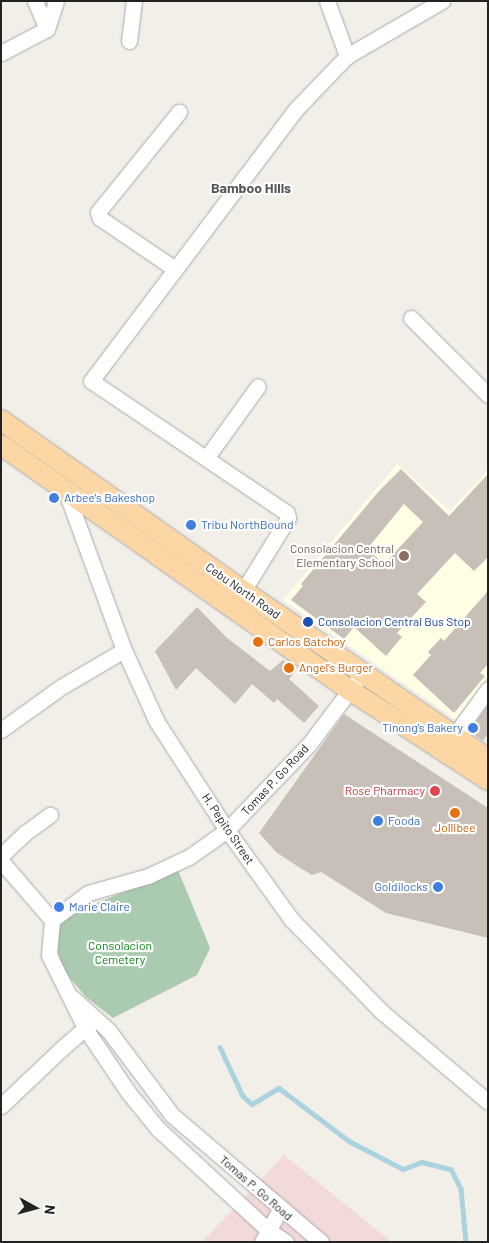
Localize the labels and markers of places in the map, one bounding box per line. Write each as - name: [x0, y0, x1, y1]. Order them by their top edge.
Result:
- place label: Arbee's Bakeshop: [64, 491, 155, 505]
- marker: Arbee's Bakeshop: [48, 492, 60, 504]
- place label: Tribu NorthBound: [201, 518, 293, 532]
- marker: Tribu NorthBound: [185, 519, 197, 531]
- place label: Consolacion Central Elementary School: [290, 542, 394, 570]
- marker: Consolacion Central Elementary School: [398, 550, 410, 562]
- place label: Consolacion Central Bus Stop: [318, 615, 471, 629]
- marker: Consolacion Central Bus Stop: [302, 616, 314, 628]
- place label: Carlos Batchoy: [268, 635, 345, 649]
- marker: Carlos Batchoy: [252, 636, 264, 648]
- place label: Angel's Burger: [299, 661, 373, 675]
- marker: Angel's Burger: [283, 662, 295, 674]
- place label: Tinong's Bakery: [382, 721, 463, 735]
- marker: Tinong's Bakery: [467, 722, 479, 734]
- place label: Rose Pharmacy: [345, 784, 425, 798]
- marker: Rose Pharmacy: [429, 785, 441, 797]
- marker: Jollibee: [449, 807, 461, 819]
- place label: Fooda: [388, 814, 420, 828]
- marker: Fooda: [372, 815, 384, 827]
- place label: Jollibee: [434, 821, 476, 835]
- place label: Goldilocks: [374, 880, 428, 894]
- marker: Goldilocks: [432, 881, 444, 893]
- place label: Marie Claire: [69, 900, 130, 914]
- marker: Marie Claire: [53, 901, 65, 913]

